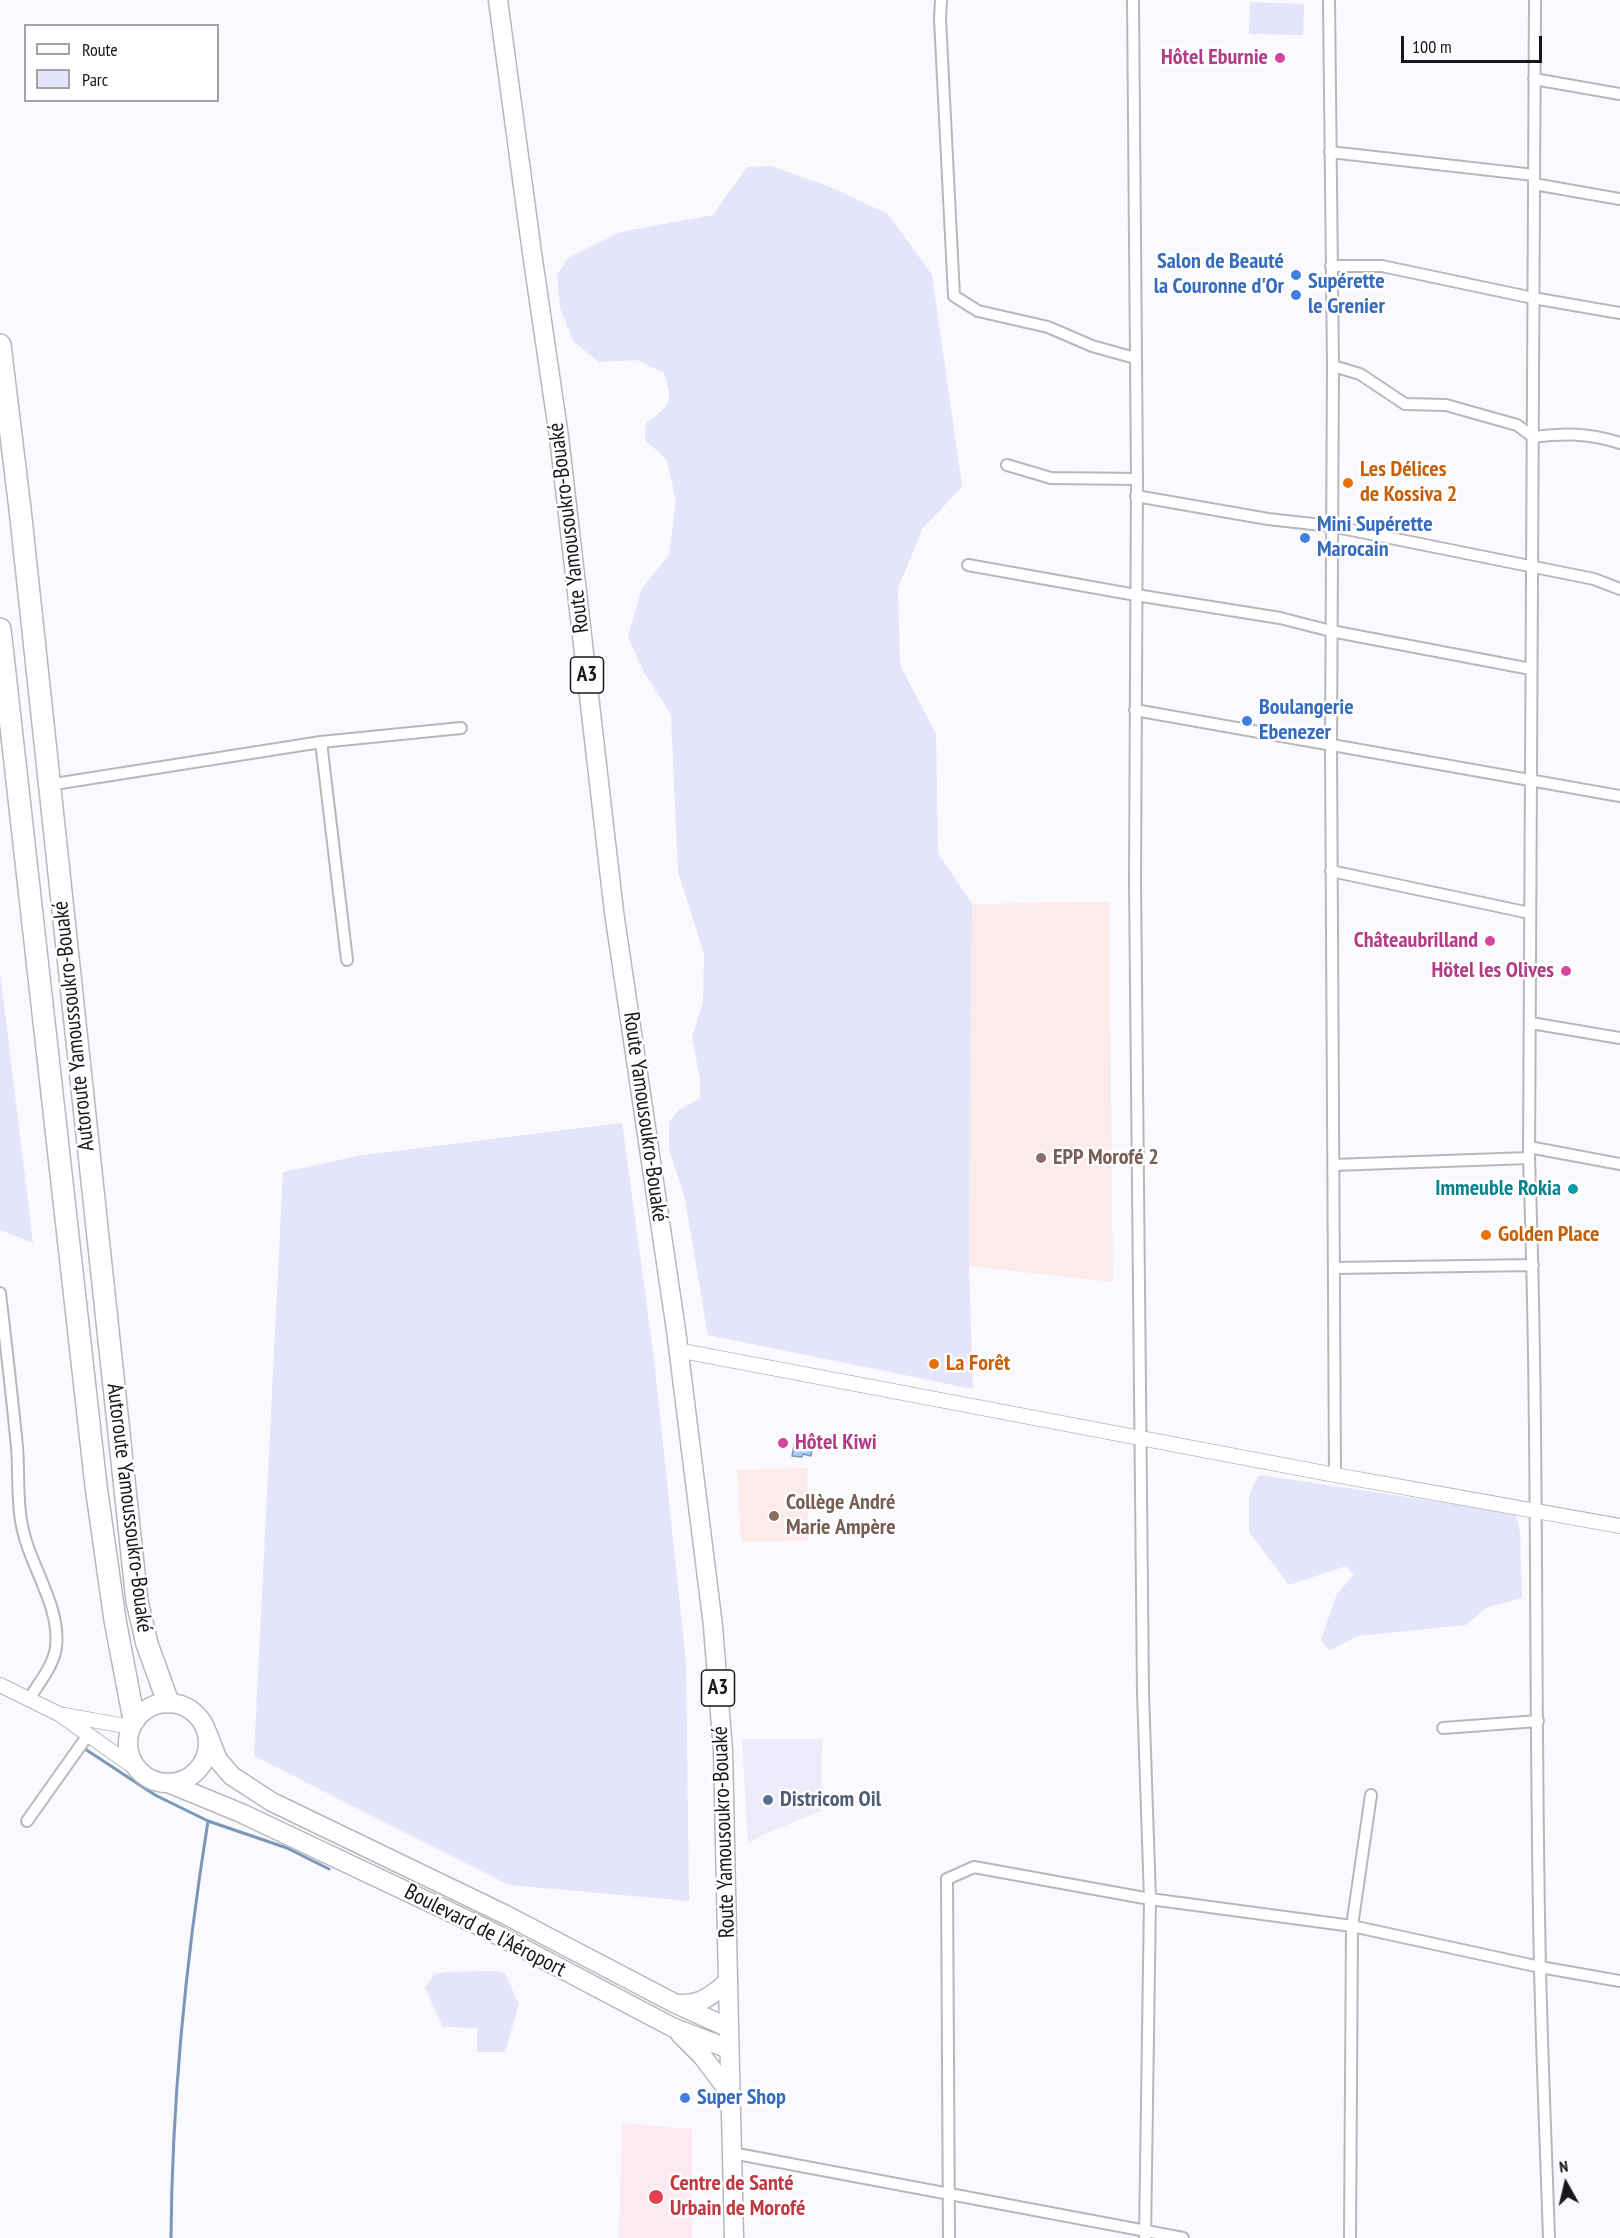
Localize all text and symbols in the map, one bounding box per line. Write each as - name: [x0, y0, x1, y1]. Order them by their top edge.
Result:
- legend: [24, 24, 219, 102]
- scale bar: [1404, 24, 1545, 62]
- text: 100 m: [1412, 35, 1452, 58]
- text: Route: [82, 38, 118, 61]
- place label: Hôtel Eburnie: [1161, 45, 1268, 71]
- marker: Hôtel Eburnie: [1273, 51, 1287, 65]
- text: Parc: [82, 68, 108, 91]
- place label: Salon de Beauté la Couronne d'Or: [1154, 249, 1284, 300]
- marker: Salon de Beauté la Couronne d'Or: [1289, 268, 1303, 282]
- place label: Supérette le Grenier: [1308, 269, 1385, 320]
- marker: Supérette le Grenier: [1289, 288, 1303, 302]
- street label: Route Yamousoukro-Bouaké: [543, 421, 595, 635]
- place label: Les Délices de Kossiva 2: [1360, 457, 1457, 508]
- marker: Les Délices de Kossiva 2: [1341, 476, 1355, 490]
- place label: Mini Supérette Marocain: [1317, 512, 1433, 564]
- marker: Mini Supérette Marocain: [1298, 531, 1312, 545]
- road number: A3: [570, 657, 604, 693]
- place label: Boulangerie Ebenezer: [1259, 695, 1354, 746]
- marker: Boulangerie Ebenezer: [1240, 714, 1254, 728]
- street label: Autoroute Yamoussoukro-Bouaké: [48, 900, 100, 1152]
- place label: Châteaubrilland: [1354, 928, 1478, 954]
- marker: Châteaubrilland: [1483, 934, 1497, 948]
- place label: Hötel les Olives: [1432, 958, 1554, 984]
- marker: Hötel les Olives: [1559, 964, 1573, 978]
- street label: Route Yamousoukro-Bouaké: [617, 1010, 673, 1224]
- place label: EPP Morofé 2: [1053, 1145, 1159, 1171]
- marker: EPP Morofé 2: [1034, 1151, 1048, 1165]
- place label: Immeuble Rokia: [1435, 1176, 1561, 1202]
- marker: Immeuble Rokia: [1566, 1182, 1580, 1196]
- place label: Golden Place: [1498, 1222, 1600, 1248]
- marker: Golden Place: [1479, 1228, 1493, 1242]
- place label: La Forêt: [946, 1351, 1010, 1377]
- marker: La Forêt: [927, 1357, 941, 1371]
- street label: Autoroute Yamoussoukro-Bouaké: [101, 1382, 157, 1634]
- place label: Hôtel Kiwi: [795, 1430, 877, 1456]
- marker: Hôtel Kiwi: [776, 1436, 790, 1450]
- place label: Collège André Marie Ampère: [786, 1490, 896, 1542]
- marker: Collège André Marie Ampère: [767, 1509, 781, 1523]
- road number: A3: [702, 1670, 734, 1706]
- street label: Route Yamousoukro-Bouaké: [707, 1726, 741, 1938]
- place label: Districom Oil: [780, 1787, 881, 1813]
- marker: Districom Oil: [761, 1793, 775, 1807]
- street label: Boulevard de l'Aéroport: [400, 1879, 570, 1983]
- place label: Super Shop: [697, 2085, 786, 2111]
- marker: Super Shop: [678, 2091, 692, 2105]
- north arrow: [1536, 2154, 1596, 2214]
- text: N: [1558, 2156, 1569, 2177]
- place label: Centre de Santé Urbain de Morofé: [670, 2171, 805, 2222]
- marker: Centre de Santé Urbain de Morofé: [647, 2188, 665, 2206]

